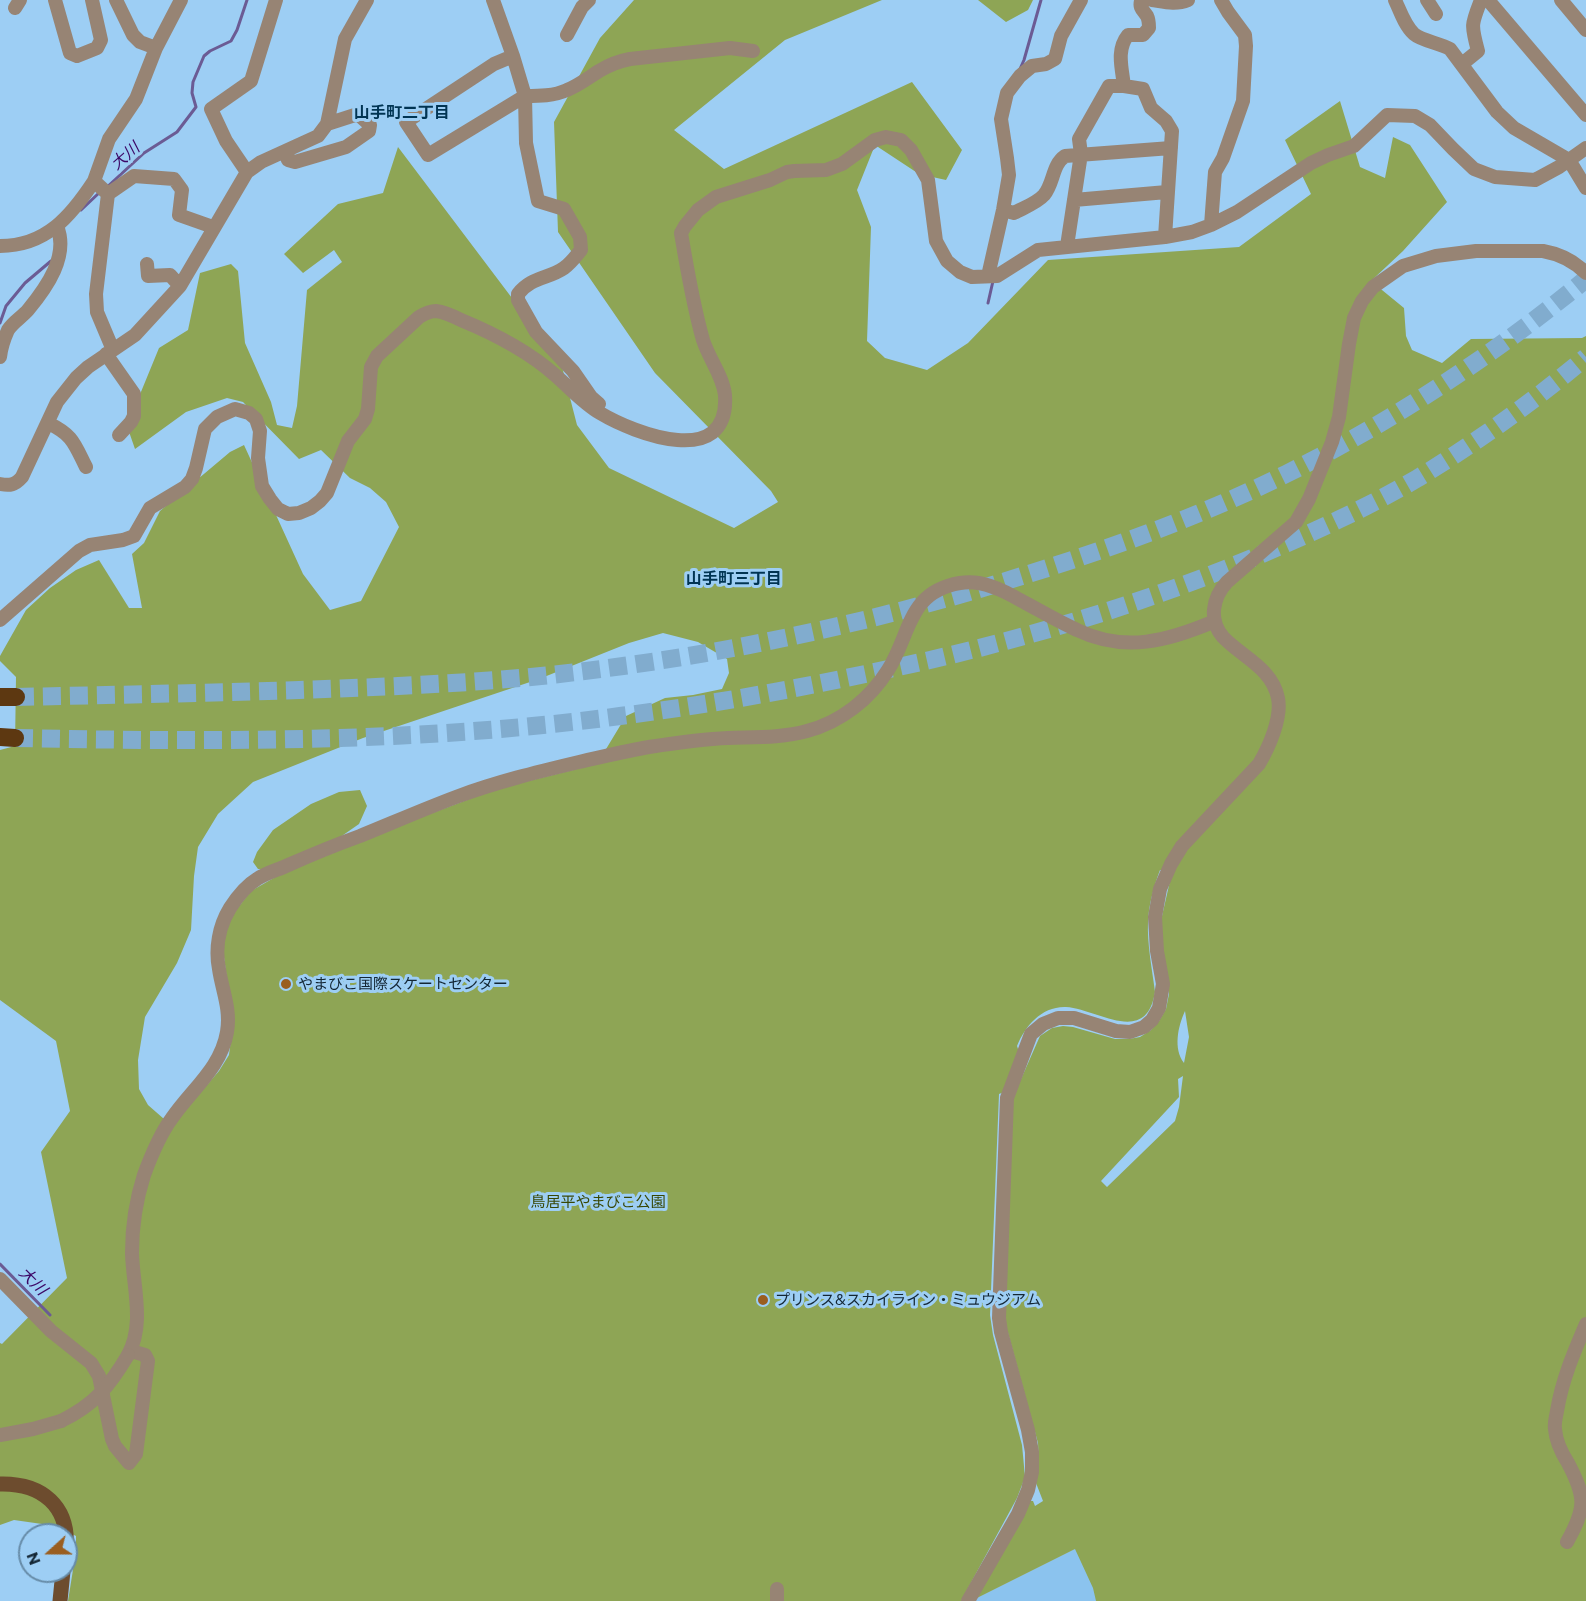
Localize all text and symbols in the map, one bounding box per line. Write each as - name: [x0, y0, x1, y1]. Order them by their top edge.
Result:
- district label: 山手町二丁目: [354, 103, 450, 123]
- water label: 大川: [107, 138, 143, 174]
- district label: 山手町三丁目: [686, 569, 782, 589]
- place label: やまびこ国際スケートセンター: [298, 975, 508, 993]
- marker: やまびこ国際スケートセンター: [279, 977, 293, 991]
- park label: 鳥居平やまびこ公園: [531, 1193, 665, 1211]
- water label: 大川: [15, 1263, 51, 1299]
- place label: プリンス&スカイライン・ミュウジアム: [775, 1291, 1041, 1309]
- marker: プリンス&スカイライン・ミュウジアム: [756, 1293, 770, 1307]
- north arrow: [18, 1523, 78, 1583]
- text: N: [22, 1550, 44, 1568]

